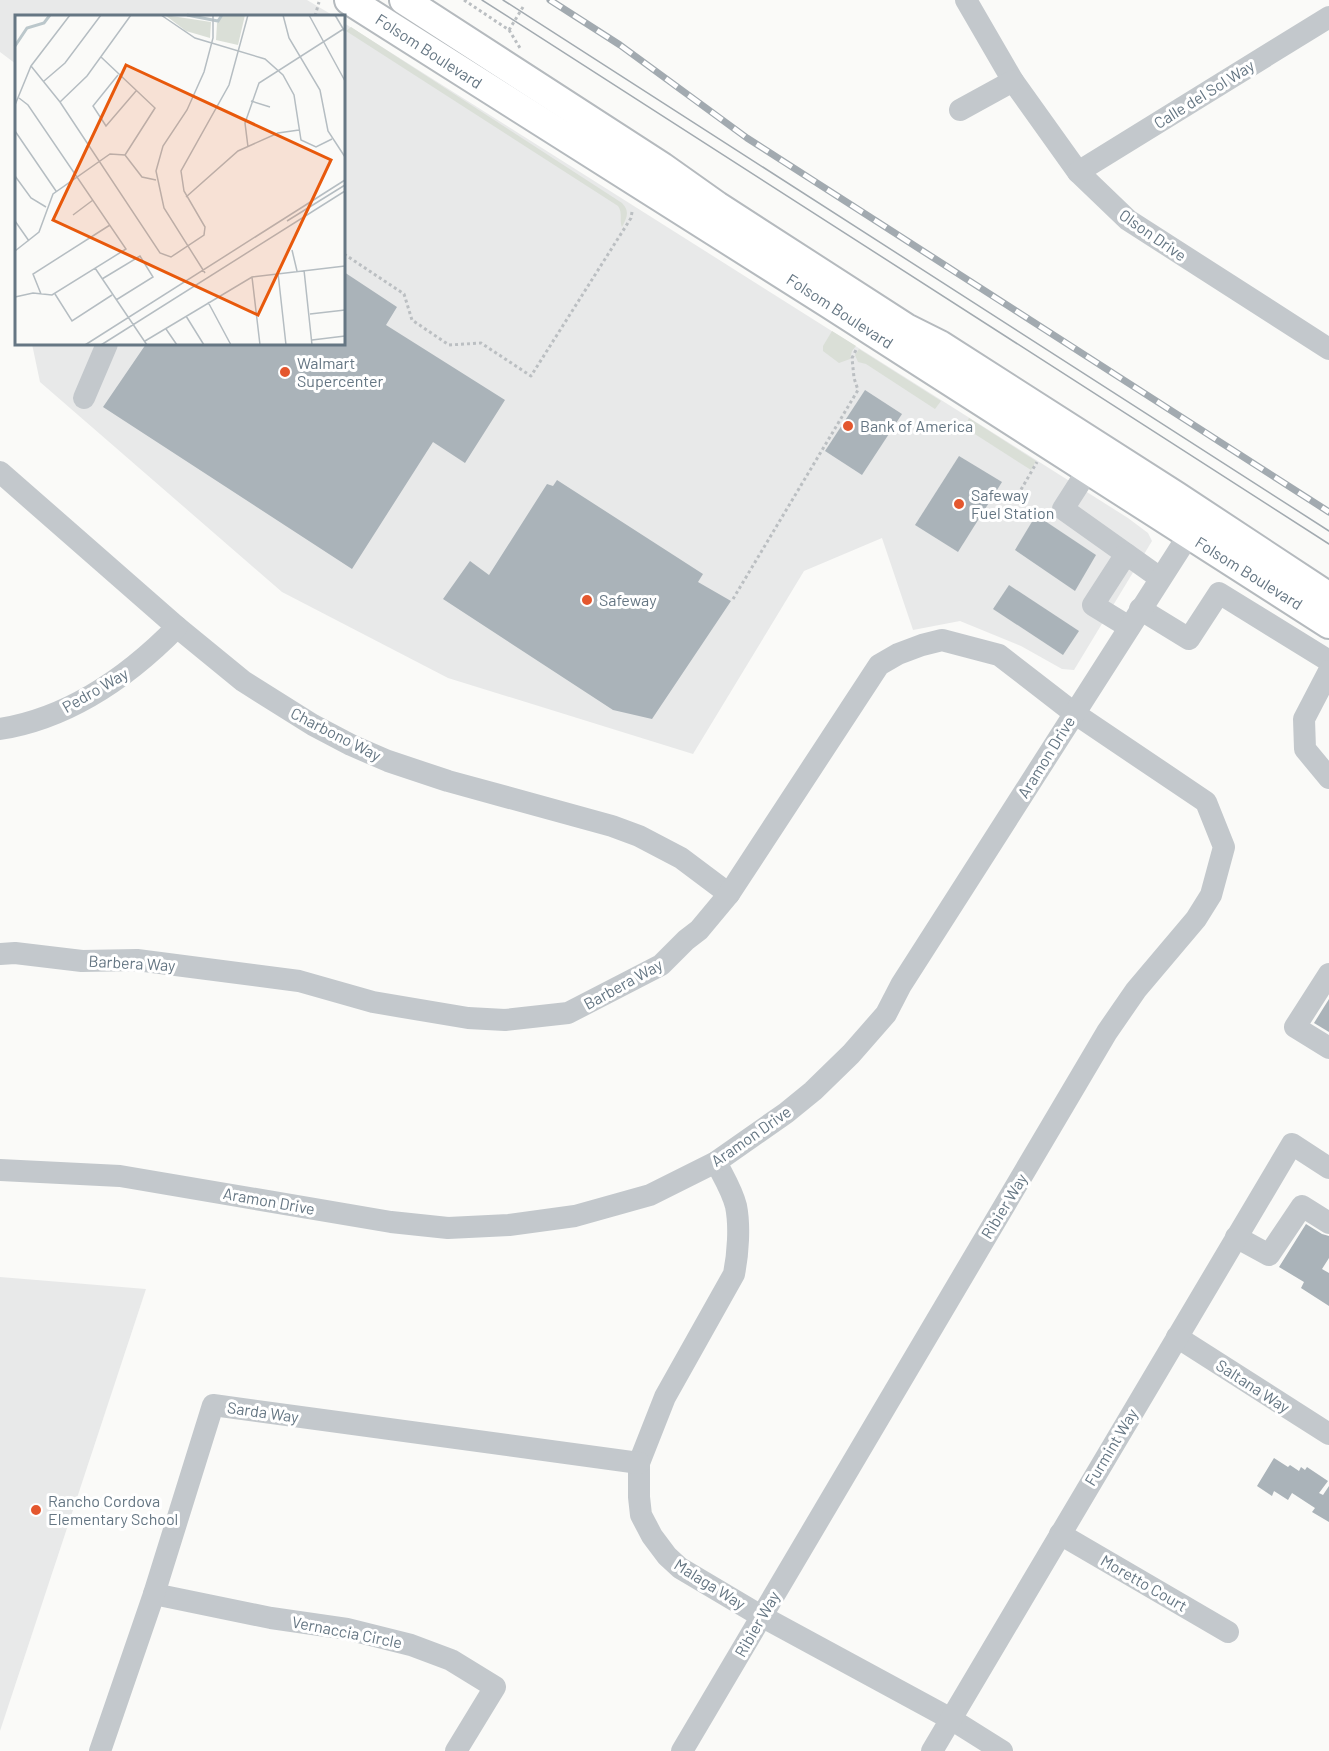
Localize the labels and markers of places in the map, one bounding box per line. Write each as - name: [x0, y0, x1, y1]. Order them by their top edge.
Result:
- place label: Walmart Supercenter: [297, 353, 383, 390]
- marker: Walmart Supercenter: [278, 365, 292, 379]
- place label: Bank of America: [860, 416, 973, 435]
- marker: Bank of America: [841, 419, 855, 433]
- place label: Safeway Fuel Station: [971, 485, 1054, 522]
- marker: Safeway Fuel Station: [952, 497, 966, 511]
- place label: Safeway: [599, 590, 657, 609]
- marker: Safeway: [580, 593, 594, 607]
- place label: Rancho Cordova Elementary School: [48, 1491, 178, 1528]
- marker: Rancho Cordova Elementary School: [29, 1503, 43, 1517]

